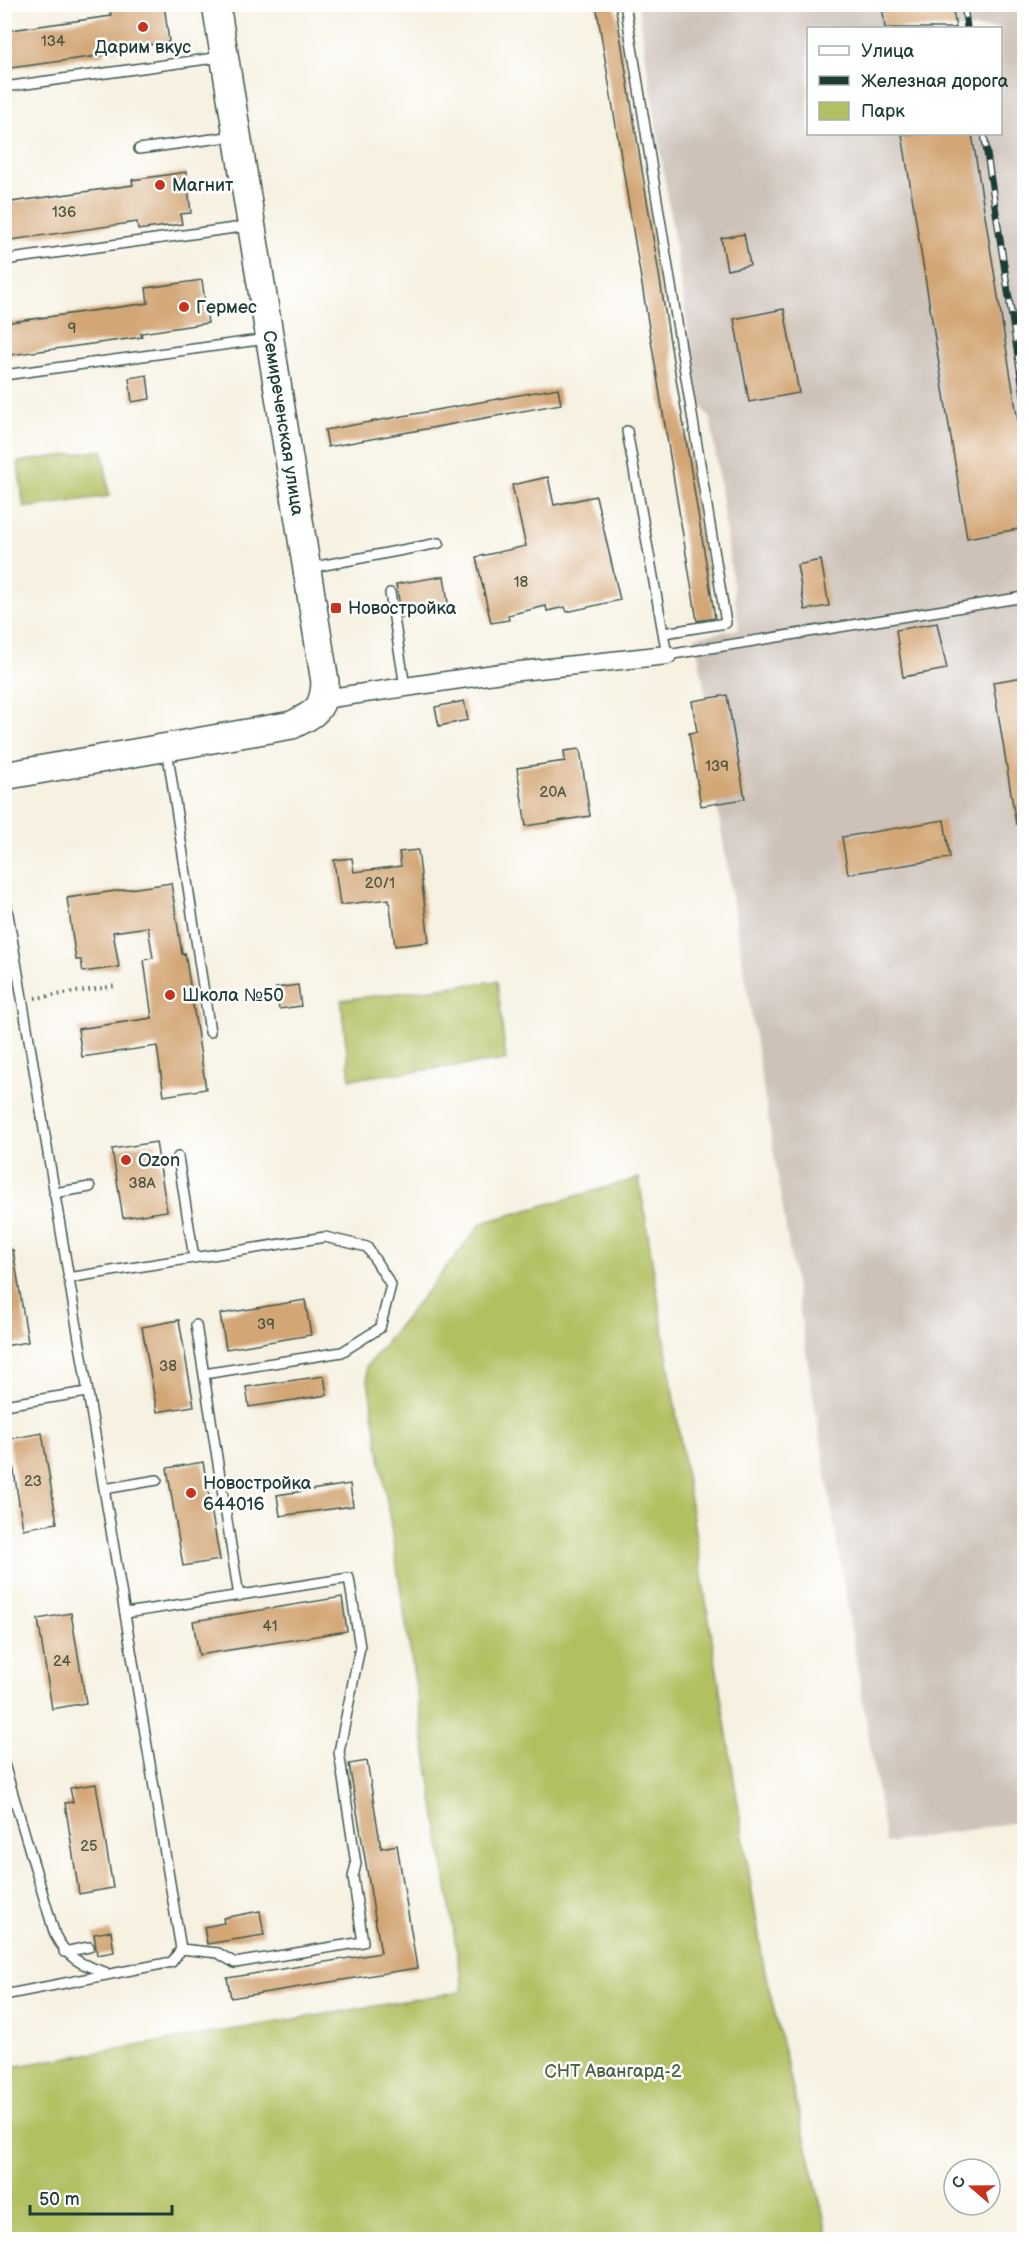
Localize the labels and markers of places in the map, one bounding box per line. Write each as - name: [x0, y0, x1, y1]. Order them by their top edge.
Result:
- marker: Дарим вкус: [136, 20, 150, 34]
- place label: Дарим вкус: [95, 37, 191, 58]
- place label: Магнит: [172, 175, 234, 196]
- marker: Магнит: [153, 178, 167, 192]
- place label: Гермес: [196, 297, 257, 318]
- marker: Гермес: [177, 300, 191, 314]
- place label: Новостройка: [348, 598, 457, 619]
- marker: Новостройка: [329, 601, 343, 615]
- place label: Школа №50: [182, 985, 284, 1006]
- marker: Школа №50: [163, 988, 177, 1002]
- place label: Ozon: [138, 1150, 180, 1171]
- marker: Ozon: [119, 1153, 133, 1167]
- place label: Новостройка 644016: [203, 1473, 312, 1515]
- marker: Новостройка 644016: [184, 1486, 198, 1500]

